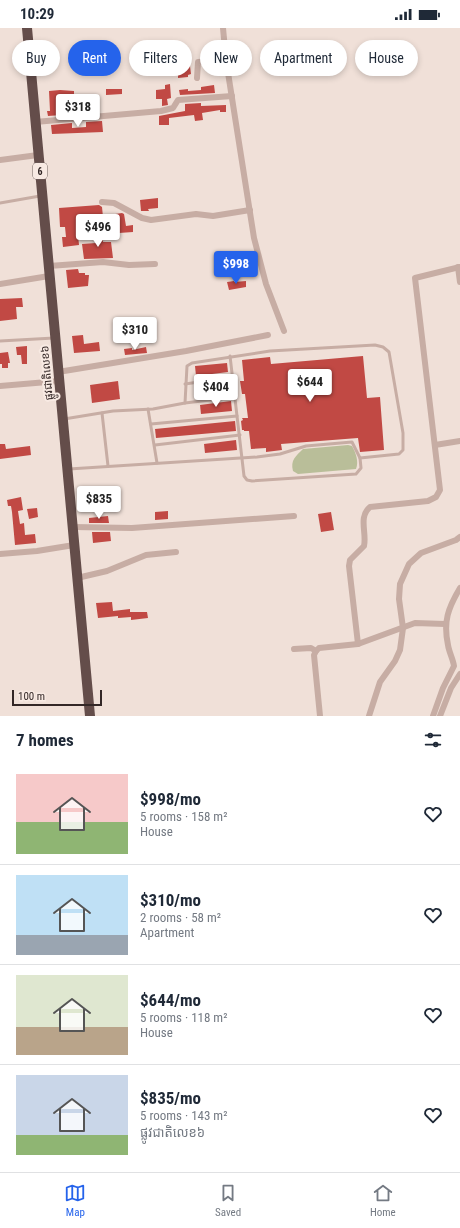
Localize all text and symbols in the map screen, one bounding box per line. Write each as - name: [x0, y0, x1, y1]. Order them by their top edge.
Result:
- text: 10:29: [20, 5, 54, 23]
- chip: Buy: [12, 40, 60, 76]
- chip: Rent: [68, 40, 121, 76]
- chip: Filters: [129, 40, 192, 76]
- chip: New: [200, 40, 252, 76]
- chip: Apartment: [260, 40, 347, 76]
- chip: House: [355, 40, 418, 76]
- pin: $318: [54, 94, 102, 128]
- text: $318: [65, 99, 91, 114]
- road number: 6: [33, 163, 47, 179]
- pin: $496: [74, 214, 122, 248]
- text: $496: [85, 219, 111, 234]
- pin: $998: [212, 251, 260, 285]
- text: $998: [223, 256, 249, 271]
- pin: $310: [111, 317, 159, 351]
- text: $310: [122, 322, 148, 337]
- street label: ផ្លូវជាតិលេខ៦: [37, 345, 59, 401]
- pin: $644: [286, 369, 334, 403]
- pin: $404: [192, 374, 240, 408]
- text: $644: [297, 374, 323, 389]
- text: $404: [203, 379, 229, 394]
- pin: $835: [75, 486, 123, 520]
- text: $835: [86, 491, 112, 506]
- scale bar: [12, 688, 102, 707]
- text: 100 m: [18, 690, 45, 703]
- icon: filters: [422, 729, 444, 751]
- text: 7 homes: [16, 730, 74, 750]
- text: $998/mo: [140, 789, 201, 809]
- icon: home: [48, 790, 96, 838]
- icon: heart: [422, 803, 444, 825]
- text: 5 rooms · 158 m²: [140, 809, 227, 824]
- text: House: [140, 824, 173, 839]
- text: $310/mo: [140, 890, 201, 910]
- icon: home: [48, 891, 96, 939]
- icon: heart: [422, 904, 444, 926]
- text: 2 rooms · 58 m²: [140, 910, 221, 925]
- text: Apartment: [140, 925, 194, 940]
- text: $644/mo: [140, 990, 201, 1010]
- icon: home: [48, 991, 96, 1039]
- icon: heart: [422, 1004, 444, 1026]
- text: 5 rooms · 118 m²: [140, 1010, 227, 1025]
- text: House: [140, 1025, 173, 1040]
- text: $835/mo: [140, 1088, 201, 1108]
- icon: home: [48, 1091, 96, 1139]
- icon: heart: [422, 1104, 444, 1126]
- text: 5 rooms · 143 m²: [140, 1108, 227, 1123]
- text: ផ្លូវជាតិលេខ៦: [140, 1125, 205, 1140]
- tab: Map: [64, 1182, 86, 1219]
- tab: Saved: [215, 1182, 241, 1219]
- tab: Home: [370, 1182, 396, 1219]

